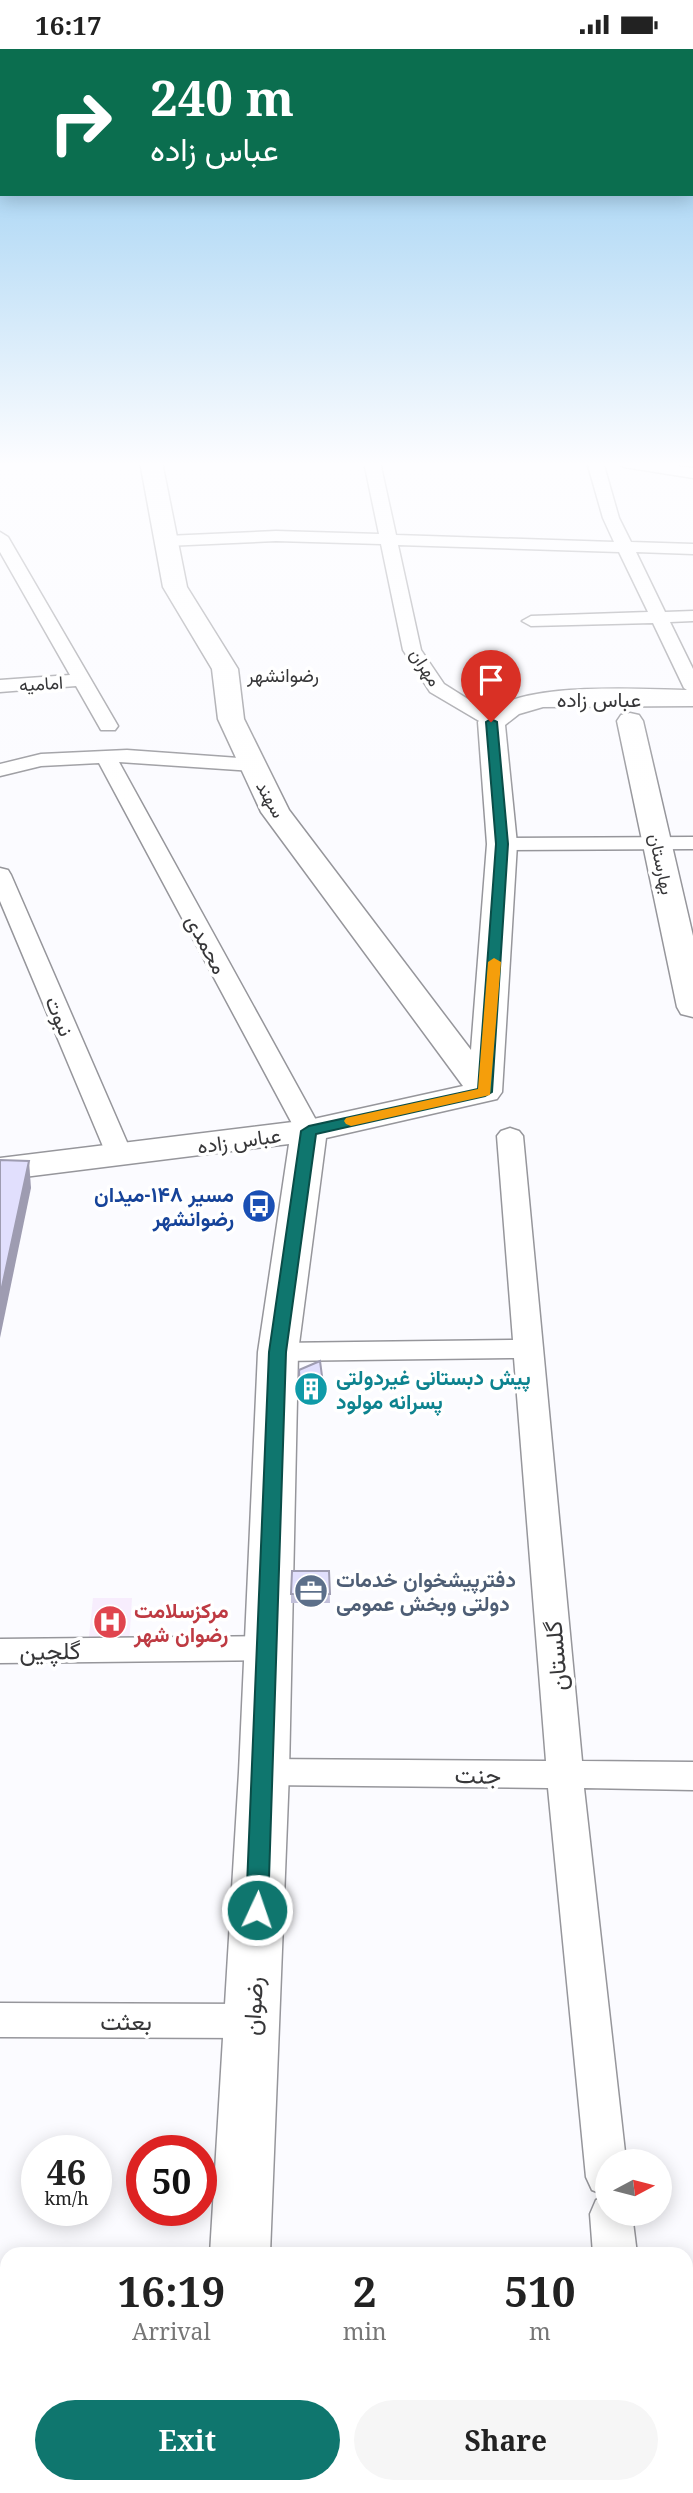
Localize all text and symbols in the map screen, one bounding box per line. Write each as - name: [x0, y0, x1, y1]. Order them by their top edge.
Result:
- text: 16:17: [35, 7, 102, 43]
- text: 240 m: [150, 64, 294, 130]
- icon: right: [35, 77, 126, 168]
- text: عباس زاده: [150, 127, 279, 170]
- street label: مهران: [405, 643, 447, 691]
- pin: [461, 650, 521, 722]
- icon: arrive: [472, 661, 510, 699]
- district label: رضوانشهر: [246, 662, 319, 688]
- street label: امامیه: [18, 669, 64, 697]
- street label: عباس زاده: [557, 685, 641, 713]
- street label: سهند: [251, 776, 291, 822]
- street label: بهارستان: [644, 831, 680, 897]
- street label: محمدی: [180, 909, 234, 979]
- street label: نبوت: [39, 992, 81, 1040]
- street label: عباس زاده: [195, 1120, 283, 1160]
- place label: مسیر ۱۴۸-میدان رضوانشهر: [94, 1180, 234, 1232]
- bus stop icon: مسیر ۱۴۸-میدان رضوانشهر: [240, 1187, 278, 1225]
- place label: پیش دبستانی غیردولتی پسرانه مولود: [336, 1363, 531, 1416]
- building icon: پیش دبستانی غیردولتی پسرانه مولود: [292, 1370, 330, 1408]
- place label: دفترپیشخوان خدمات دولتی وبخش عمومی: [336, 1565, 516, 1617]
- office icon: دفترپیشخوان خدمات دولتی وبخش عمومی: [292, 1572, 330, 1610]
- place label: مرکزسلامت رضوان شهر: [133, 1596, 229, 1648]
- hospital icon: مرکزسلامت رضوان شهر: [91, 1603, 129, 1641]
- street label: گلستان: [536, 1620, 574, 1692]
- street label: گلچین: [19, 1633, 81, 1668]
- street label: جنت: [454, 1757, 502, 1791]
- position arrow: [220, 1873, 294, 1947]
- street label: رضوان: [234, 1976, 270, 2036]
- street label: بعثت: [100, 2004, 152, 2037]
- speed limit sign: 50: [126, 2135, 217, 2226]
- text: 46: [47, 2148, 86, 2195]
- north arrow: [595, 2149, 672, 2226]
- map controls: [595, 2149, 672, 2226]
- text: km/h: [44, 2186, 89, 2210]
- text: 16:19: [118, 2262, 225, 2319]
- text: 2: [353, 2262, 377, 2319]
- text: 510: [504, 2262, 575, 2319]
- text: Arrival: [132, 2315, 211, 2347]
- text: min: [343, 2315, 387, 2347]
- text: m: [529, 2315, 551, 2347]
- button: Exit: [35, 2400, 340, 2480]
- button: Share: [354, 2400, 658, 2480]

